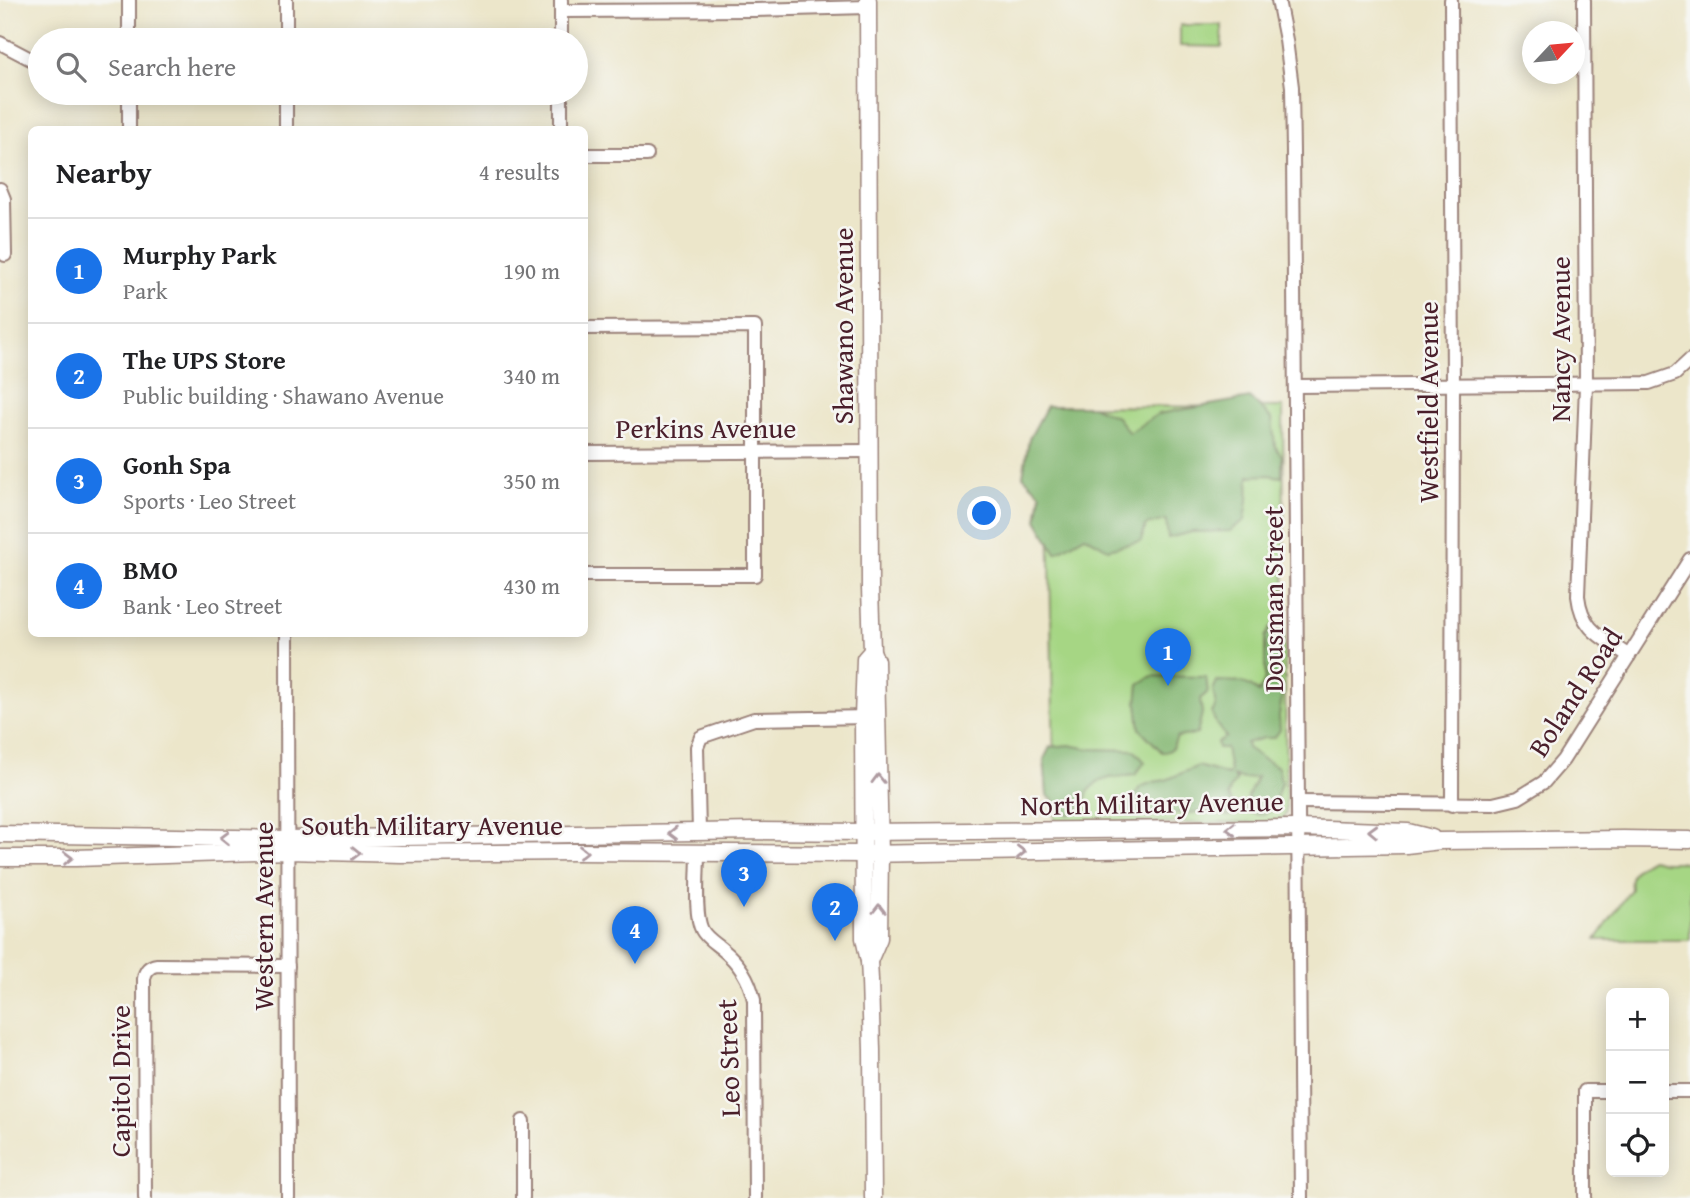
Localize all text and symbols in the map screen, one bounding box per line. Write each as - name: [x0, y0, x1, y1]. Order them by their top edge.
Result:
- north arrow: [1522, 21, 1585, 84]
- search box: [28, 28, 588, 105]
- text: Search here: [108, 47, 236, 86]
- icon: search: [52, 48, 90, 86]
- text: Nearby: [56, 150, 152, 194]
- text: 4 results: [479, 155, 560, 188]
- street label: Shawano Avenue: [822, 227, 863, 425]
- text: Murphy Park: [123, 235, 277, 274]
- text: 1: [73, 254, 85, 287]
- text: 190 m: [503, 254, 560, 287]
- street label: Nancy Avenue: [1539, 256, 1580, 422]
- text: Park: [123, 274, 167, 307]
- street label: Westfield Avenue: [1407, 301, 1448, 503]
- text: The UPS Store: [123, 340, 286, 379]
- text: 2: [73, 359, 85, 392]
- text: 340 m: [503, 359, 560, 392]
- text: Public building · Shawano Avenue: [123, 379, 444, 412]
- street label: Perkins Avenue: [616, 407, 796, 448]
- text: Gonh Spa: [123, 445, 231, 484]
- text: 3: [73, 464, 85, 497]
- text: 350 m: [503, 464, 560, 497]
- text: Sports · Leo Street: [123, 484, 296, 517]
- your location: [967, 496, 1001, 530]
- street label: Dousman Street: [1252, 506, 1293, 692]
- text: BMO: [123, 550, 178, 589]
- text: 4: [73, 569, 85, 602]
- text: 430 m: [503, 569, 560, 602]
- text: Bank · Leo Street: [123, 589, 282, 622]
- street label: Boland Road: [1517, 619, 1632, 764]
- pin: 1: [1145, 628, 1191, 686]
- one-way arrow: [871, 773, 886, 784]
- street label: North Military Avenue: [1020, 780, 1284, 825]
- street label: South Military Avenue: [301, 804, 563, 845]
- street label: Western Avenue: [242, 821, 283, 1011]
- one-way arrow: [1225, 821, 1236, 837]
- one-way arrow: [1367, 823, 1378, 838]
- one-way arrow: [667, 825, 678, 841]
- one-way arrow: [219, 830, 230, 846]
- one-way arrow: [579, 844, 589, 860]
- one-way arrow: [1016, 844, 1027, 859]
- one-way arrow: [351, 845, 362, 860]
- pin: 3: [721, 849, 767, 907]
- one-way arrow: [63, 850, 74, 866]
- pin: 2: [812, 883, 858, 941]
- one-way arrow: [871, 903, 887, 913]
- pin: 4: [612, 906, 658, 964]
- map controls: [1606, 988, 1669, 1177]
- button: +: [1606, 988, 1669, 1051]
- street label: Leo Street: [705, 998, 750, 1118]
- street label: Capitol Drive: [99, 1005, 140, 1157]
- button: −: [1606, 1051, 1669, 1114]
- button: locate: [1606, 1114, 1669, 1177]

